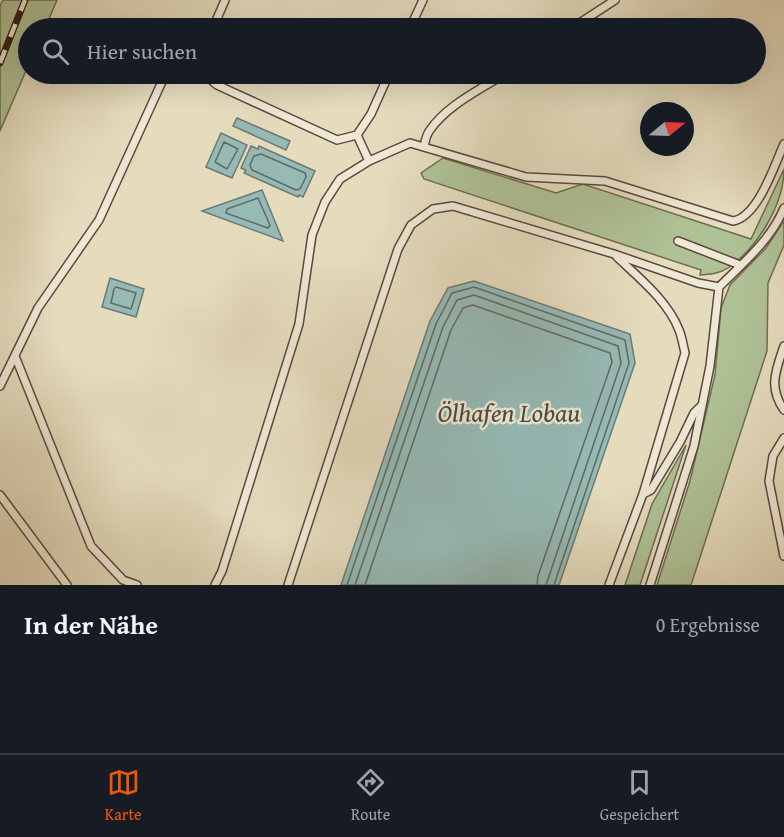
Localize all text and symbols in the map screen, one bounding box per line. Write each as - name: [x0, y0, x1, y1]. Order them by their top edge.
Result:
- search box: [18, 18, 766, 84]
- icon: search: [39, 35, 72, 68]
- text: Hier suchen: [87, 35, 197, 67]
- north arrow: [640, 102, 694, 156]
- water label: Ölhafen Lobau: [437, 393, 581, 432]
- text: In der Nähe: [24, 605, 158, 644]
- text: 0 Ergebnisse: [656, 610, 760, 639]
- tab: Karte: [105, 766, 142, 826]
- tab: Route: [351, 766, 390, 826]
- tab: Gespeichert: [600, 766, 679, 826]

